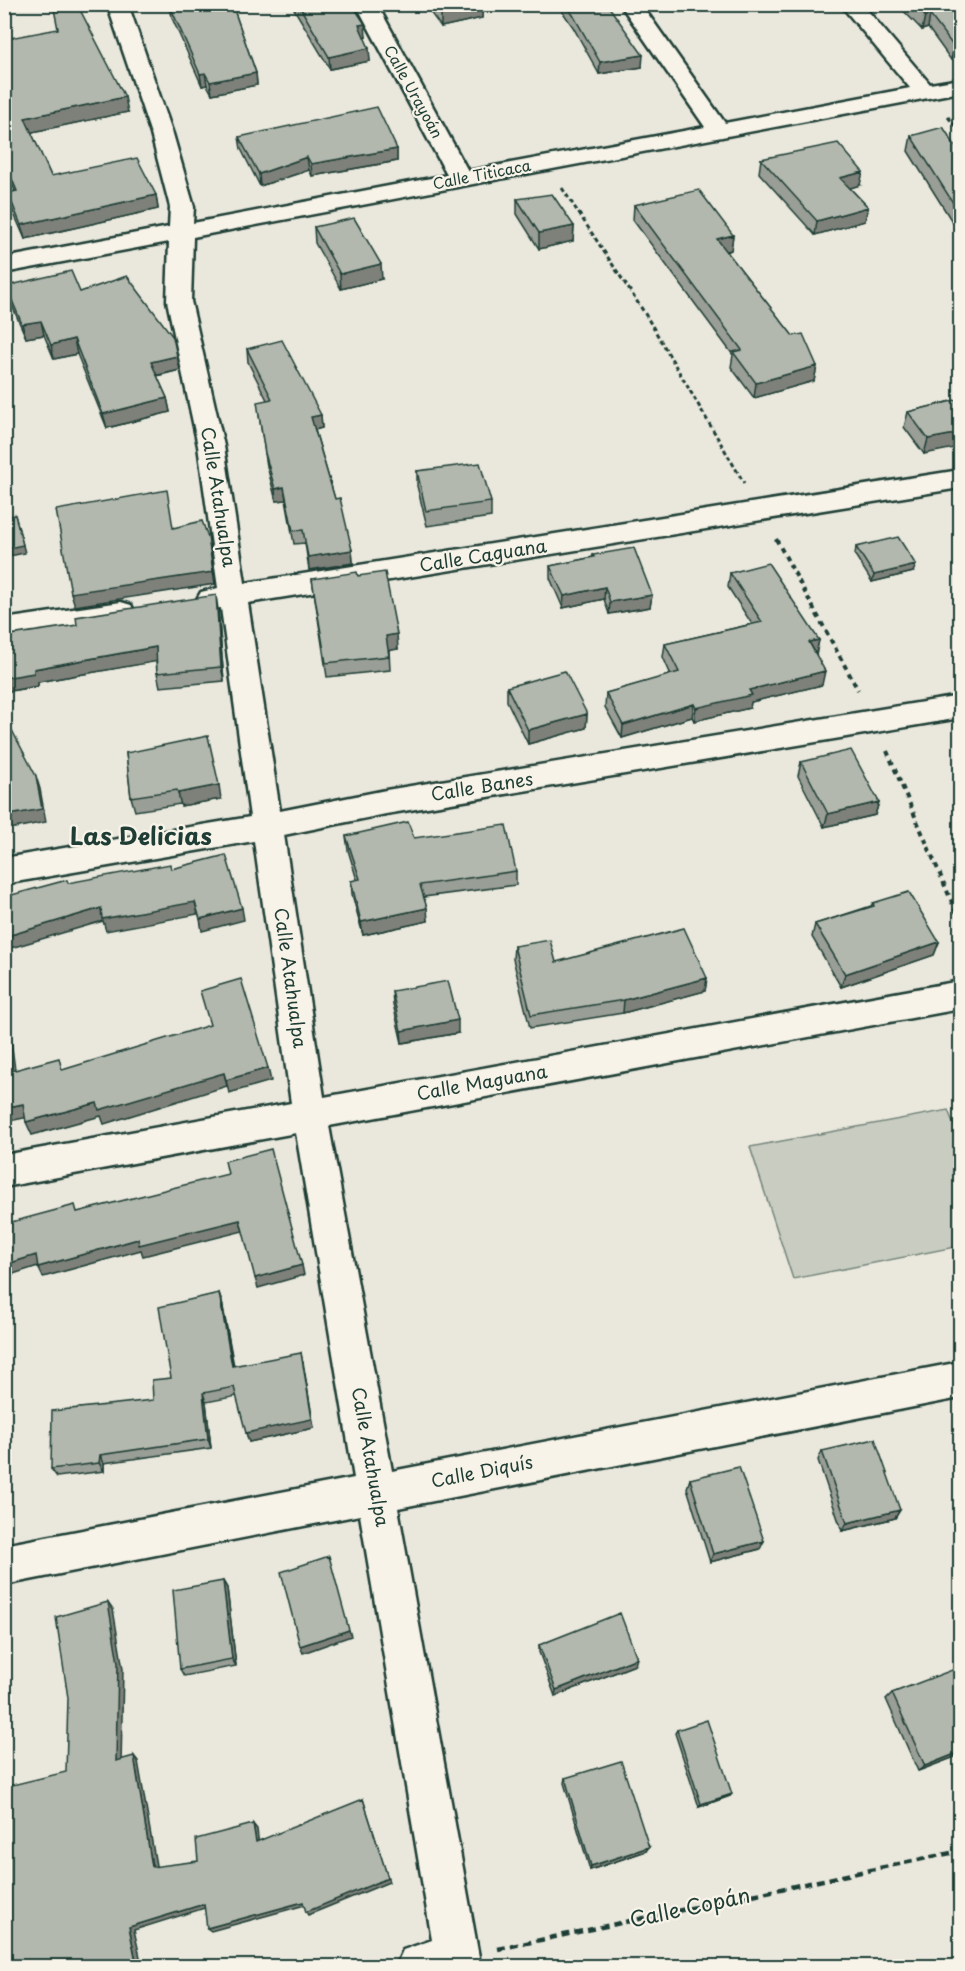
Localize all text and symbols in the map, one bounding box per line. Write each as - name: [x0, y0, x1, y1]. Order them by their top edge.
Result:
- street label: Calle Urayoán: [379, 41, 449, 142]
- street label: Calle Titicaca: [431, 153, 533, 194]
- street label: Calle Atahualpa: [195, 425, 244, 569]
- street label: Calle Caguana: [417, 531, 549, 578]
- street label: Calle Banes: [429, 764, 535, 807]
- district label: Las Delicias: [70, 817, 212, 853]
- street label: Calle Atahualpa: [268, 906, 315, 1050]
- street label: Calle Maguana: [414, 1057, 550, 1106]
- street label: Calle Atahualpa: [346, 1385, 397, 1529]
- street label: Calle Diquís: [428, 1447, 535, 1494]
- street label: Calle Copán: [626, 1878, 753, 1934]

